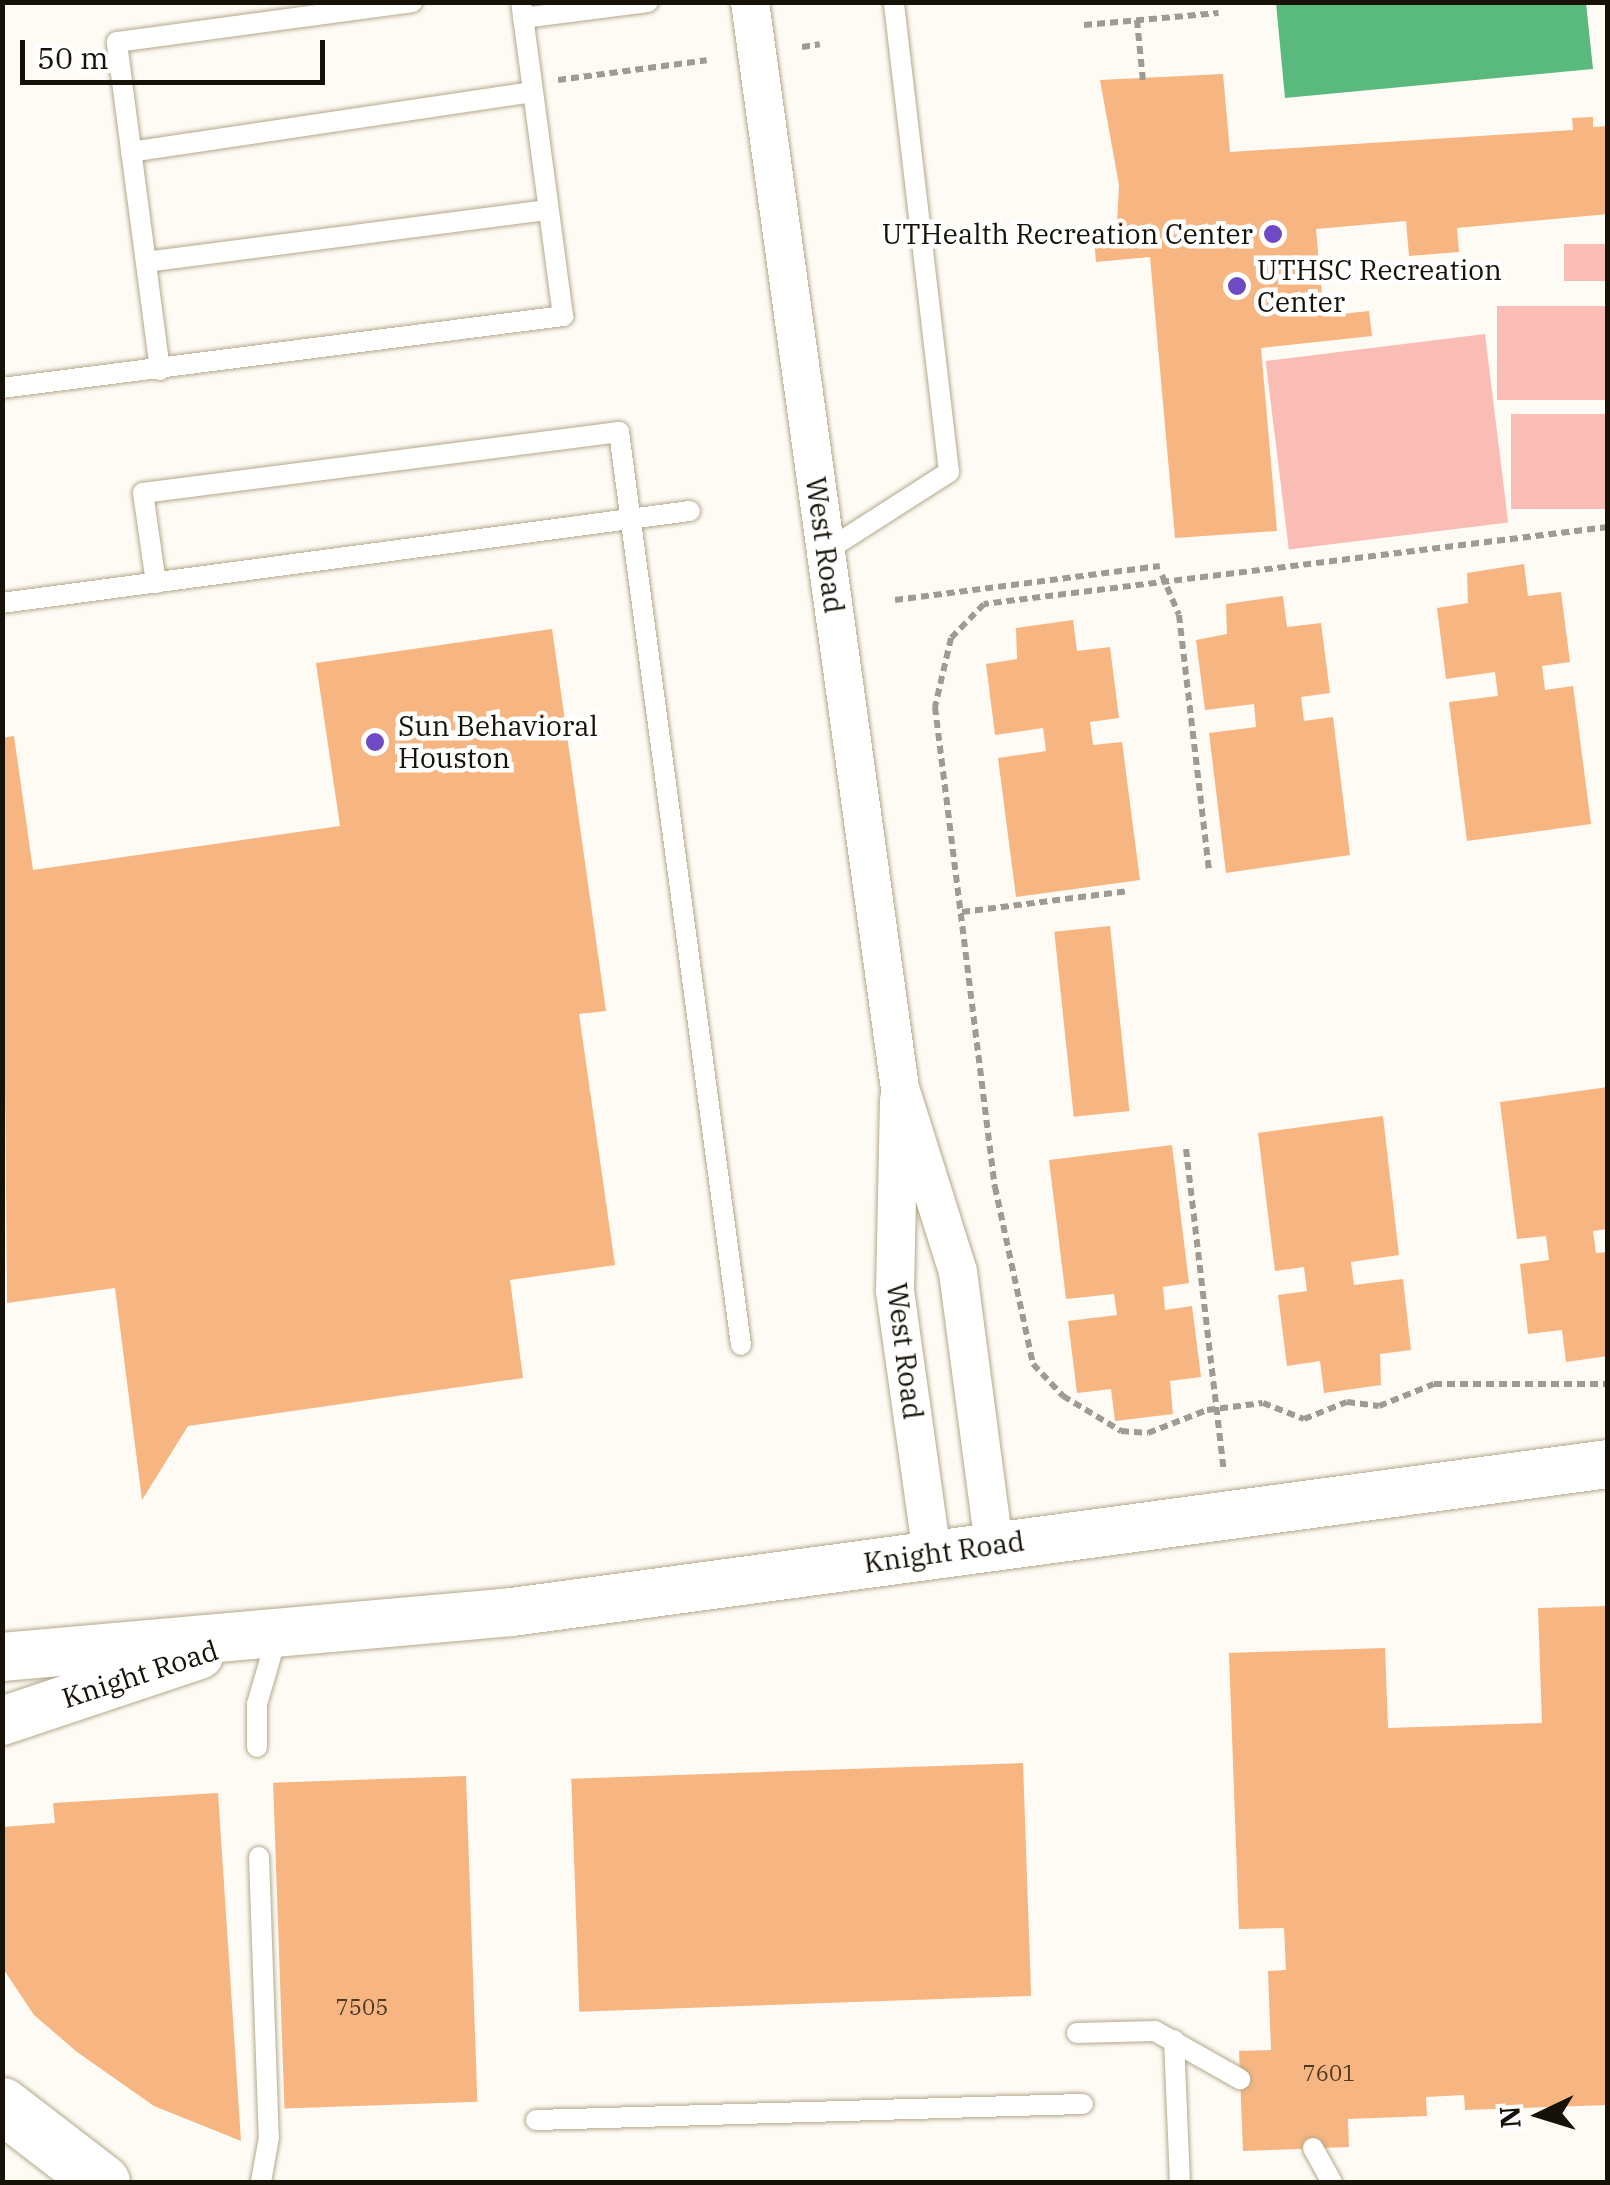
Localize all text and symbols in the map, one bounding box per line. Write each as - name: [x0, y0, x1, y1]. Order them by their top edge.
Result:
- scale bar: [25, 20, 330, 82]
- text: 50 m: [37, 38, 109, 77]
- place label: UTHealth Recreation Center: [882, 217, 1253, 251]
- marker: UTHealth Recreation Center: [1262, 223, 1284, 245]
- place label: UTHSC Recreation Center: [1257, 253, 1502, 319]
- marker: UTHSC Recreation Center: [1226, 275, 1248, 297]
- street label: West Road: [799, 475, 851, 615]
- place label: Sun Behavioral Houston: [398, 709, 598, 775]
- marker: Sun Behavioral Houston: [362, 729, 388, 755]
- street label: West Road: [880, 1281, 930, 1421]
- street label: Knight Road: [861, 1524, 1027, 1580]
- street label: Knight Road: [58, 1633, 222, 1715]
- house number: 7505: [336, 1994, 388, 2020]
- house number: 7601: [1303, 2060, 1355, 2086]
- north arrow: [1490, 2065, 1590, 2165]
- text: N: [1490, 2105, 1529, 2129]

